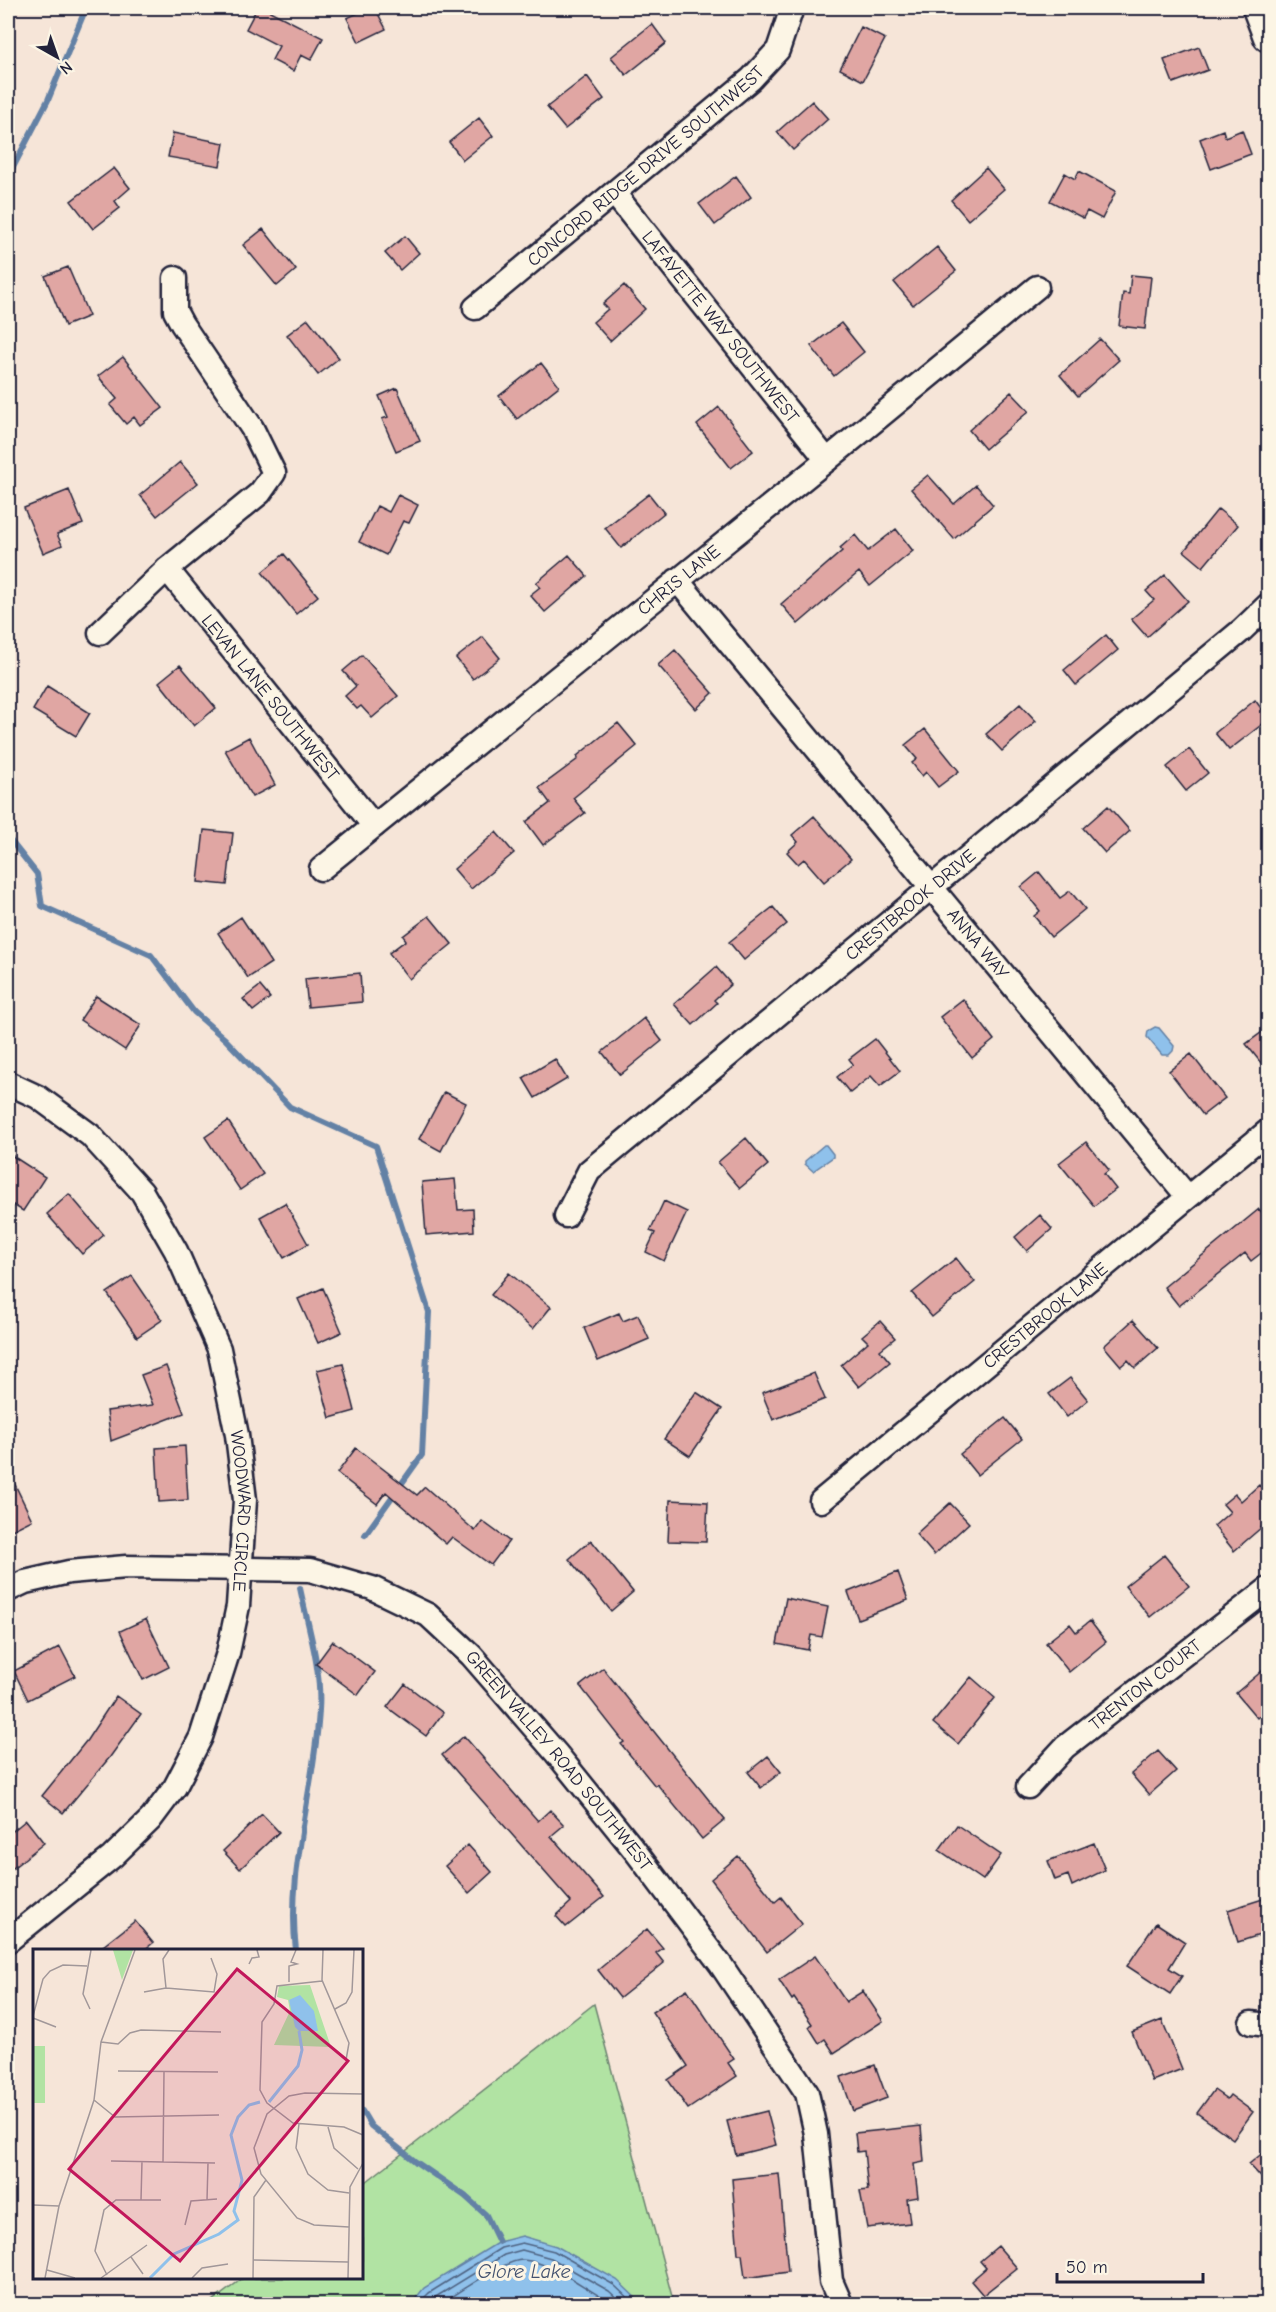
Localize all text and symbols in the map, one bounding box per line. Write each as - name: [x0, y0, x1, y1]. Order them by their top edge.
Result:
- north arrow: [27, 27, 87, 87]
- text: N: [56, 57, 76, 78]
- street label: CONCORD RIDGE DRIVE SOUTHWEST: [523, 61, 769, 271]
- street label: LAFAYETTE WAY SOUTHWEST: [638, 226, 804, 427]
- street label: CHRIS LANE: [633, 540, 724, 619]
- street label: LEVAN LANE SOUTHWEST: [197, 610, 344, 785]
- street label: CRESTBROOK DRIVE: [841, 845, 980, 965]
- street label: ANNA WAY: [943, 904, 1014, 983]
- street label: CRESTBROOK LANE: [979, 1258, 1112, 1373]
- street label: WOODWARD CIRCLE: [226, 1429, 256, 1592]
- street label: TRENTON COURT: [1085, 1634, 1206, 1735]
- street label: GREEN VALLEY ROAD SOUTHWEST: [461, 1646, 657, 1875]
- inset map: [33, 1949, 363, 2279]
- scale bar: [1057, 2246, 1202, 2284]
- text: 50 m: [1066, 2257, 1108, 2278]
- water label: Glore Lake: [477, 2260, 571, 2283]

